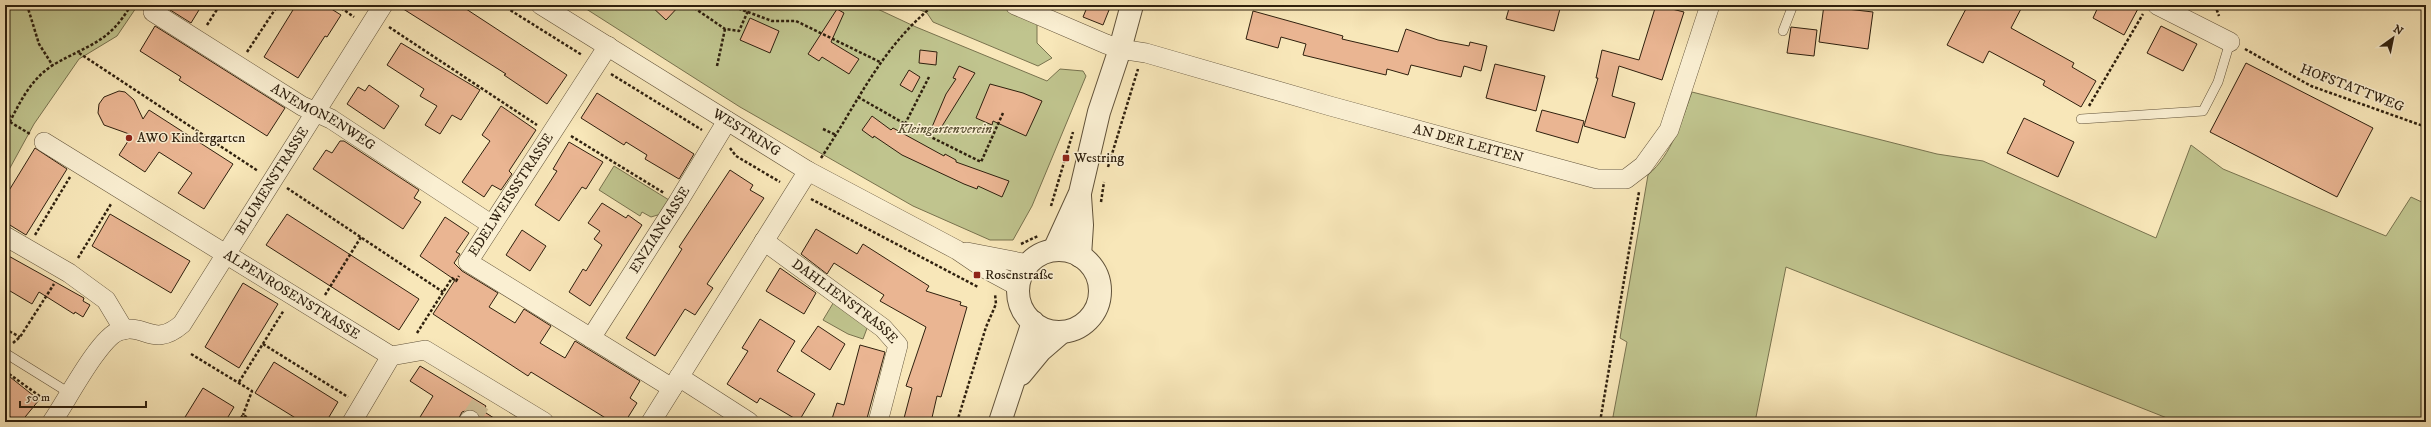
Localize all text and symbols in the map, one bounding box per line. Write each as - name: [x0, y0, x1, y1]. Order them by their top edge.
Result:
- north arrow: [2373, 18, 2413, 58]
- text: N: [2390, 22, 2406, 39]
- street label: HOFSTATTWEG: [2297, 60, 2407, 116]
- street label: ANEMONENWEG: [267, 80, 379, 155]
- street label: WESTRING: [708, 104, 784, 161]
- park label: Kleingartenverein: [897, 120, 992, 138]
- street label: AN DER LEITEN: [1411, 120, 1526, 168]
- street label: BLUMENSTRASSE: [231, 123, 313, 238]
- place label: AWO Kindergarten: [137, 129, 246, 147]
- street label: EDELWEISSSTRASSE: [464, 130, 558, 260]
- marker: AWO Kindergarten: [124, 133, 134, 143]
- place label: Westring: [1073, 149, 1124, 167]
- marker: Westring: [1061, 153, 1071, 163]
- street label: ENZIANGASSE: [626, 183, 694, 277]
- street label: ALPENROSENSTRASSE: [220, 246, 363, 344]
- street label: DAHLIENSTRASSE: [788, 255, 902, 348]
- place label: Rosenstraße: [985, 266, 1054, 284]
- marker: Rosenstraße: [972, 270, 982, 280]
- scale bar: [20, 383, 146, 409]
- text: 50 m: [26, 390, 50, 405]

